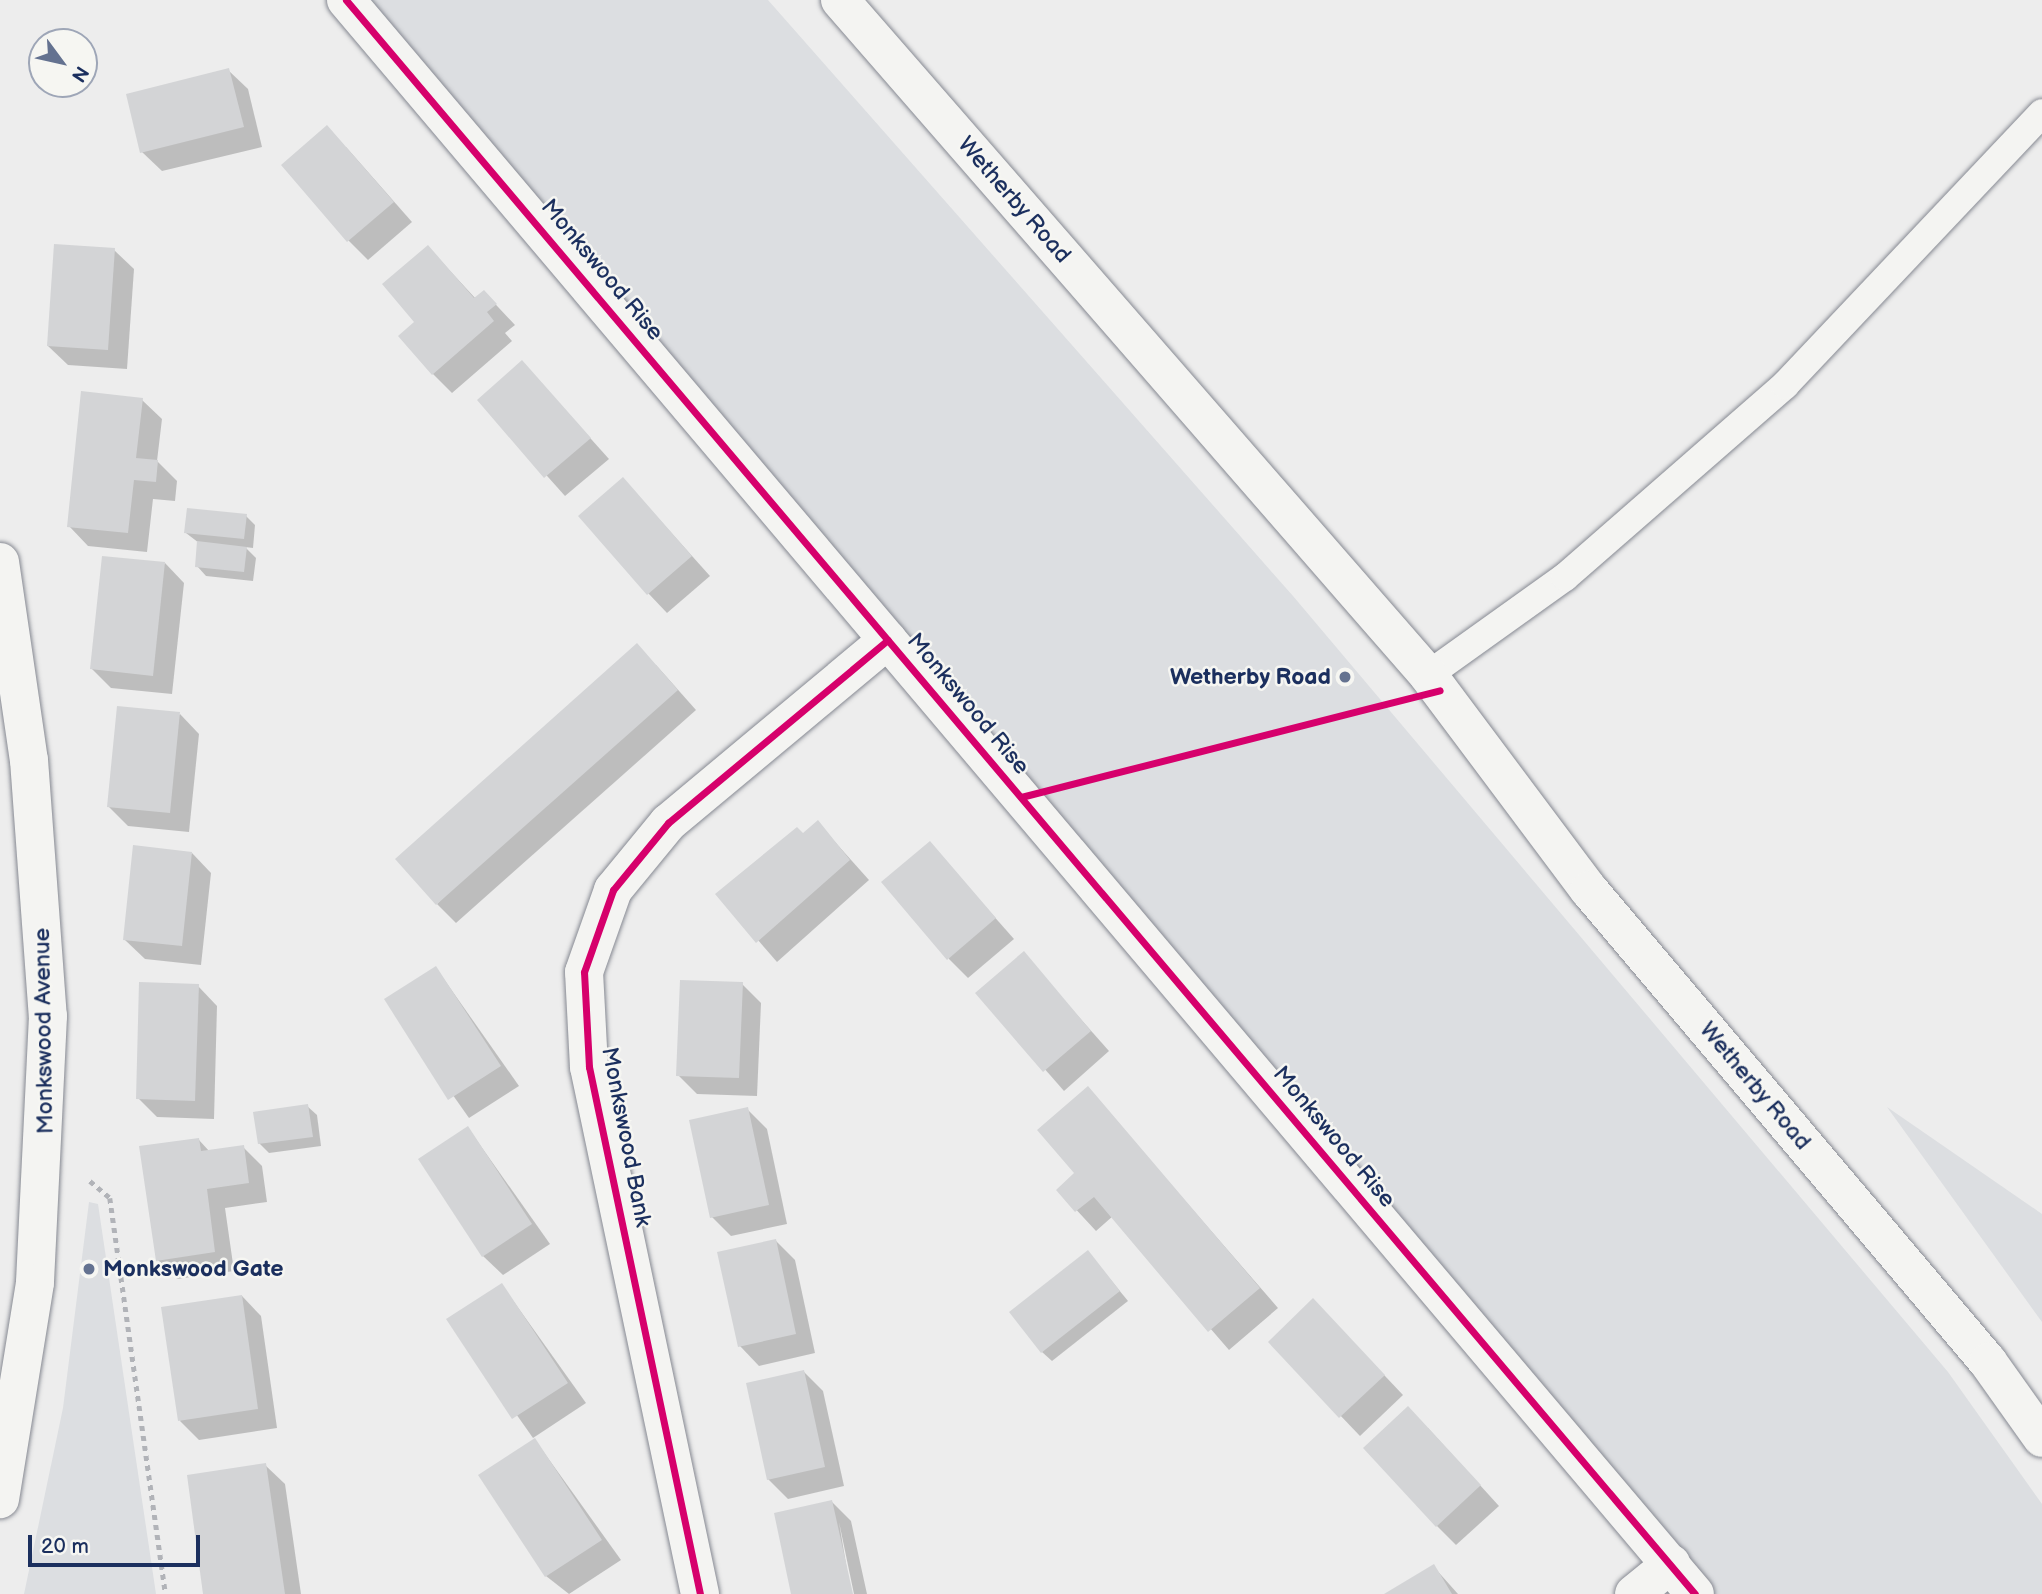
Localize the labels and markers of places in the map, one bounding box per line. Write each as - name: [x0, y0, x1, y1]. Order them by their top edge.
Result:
- place label: Wetherby Road: [1169, 663, 1331, 691]
- marker: Wetherby Road: [1337, 669, 1353, 685]
- place label: Monkswood Gate: [103, 1255, 284, 1283]
- marker: Monkswood Gate: [81, 1261, 97, 1277]

